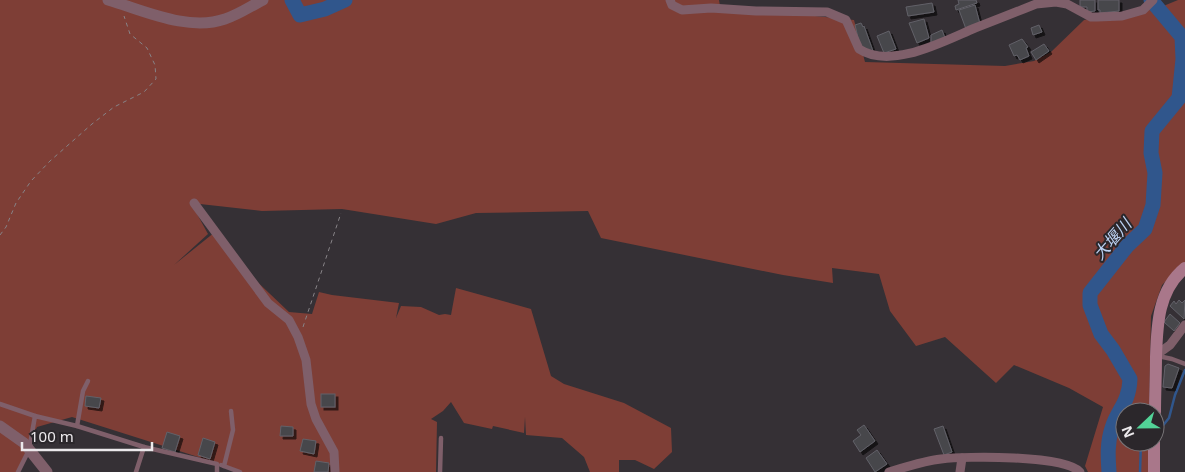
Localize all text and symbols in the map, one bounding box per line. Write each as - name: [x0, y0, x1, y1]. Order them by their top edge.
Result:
- water label: 大堰川: [1088, 212, 1137, 264]
- north arrow: [1115, 402, 1165, 452]
- scale bar: [22, 420, 152, 452]
- text: N: [1117, 423, 1138, 441]
- text: 100 m: [30, 426, 74, 446]

